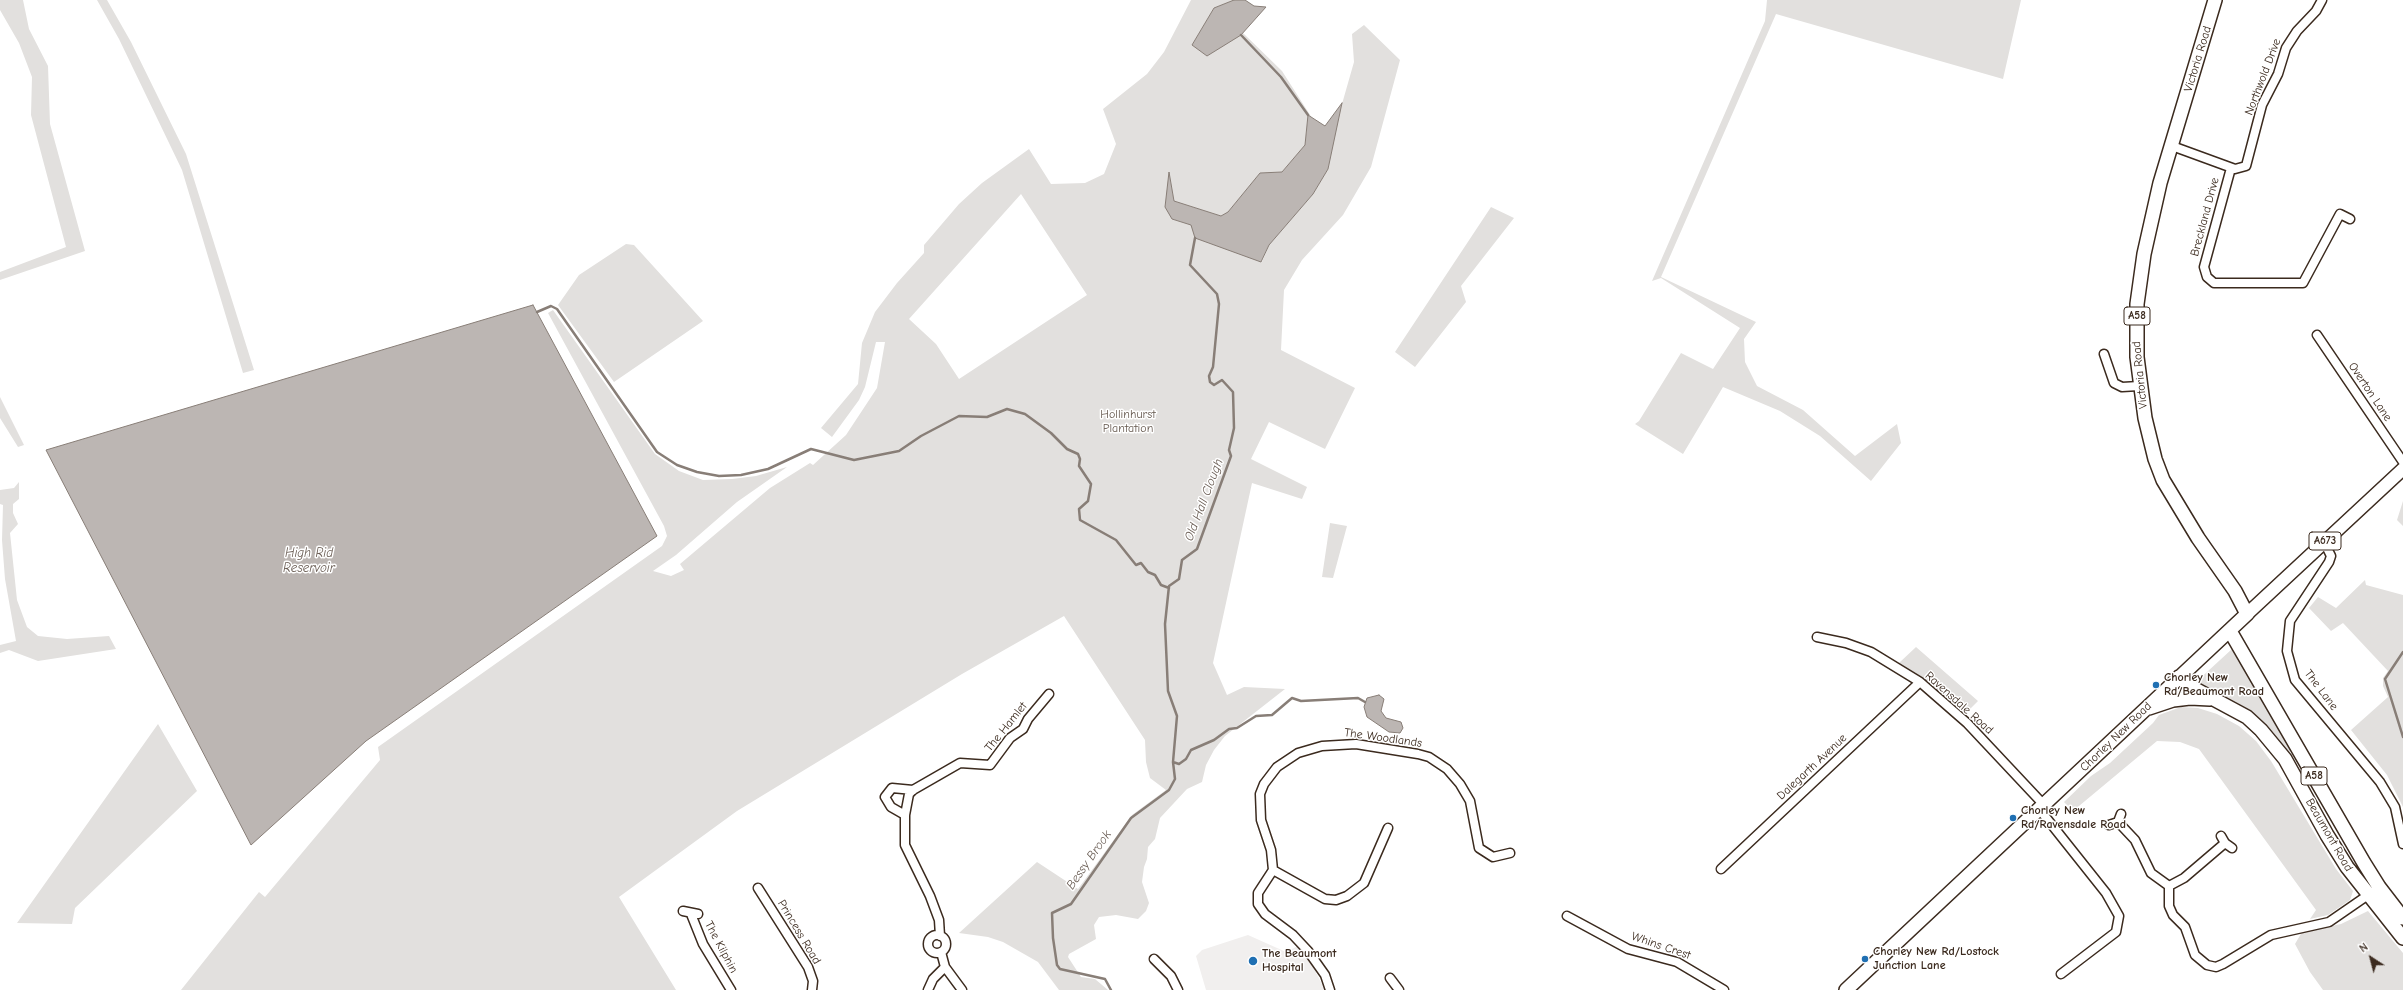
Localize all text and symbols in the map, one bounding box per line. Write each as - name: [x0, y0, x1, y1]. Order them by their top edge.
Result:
- street label: Victoria Road: [2181, 24, 2215, 94]
- street label: Northwold Drive: [2242, 37, 2284, 117]
- street label: Breckland Drive: [2188, 176, 2222, 258]
- road number: A58: [2124, 307, 2150, 325]
- street label: Victoria Road: [2129, 340, 2151, 410]
- street label: Overton Lane: [2345, 360, 2395, 424]
- park label: Hollinhurst Plantation: [1100, 408, 1156, 436]
- water label: Old Hall Clough: [1181, 457, 1227, 543]
- road number: A673: [2309, 532, 2341, 550]
- water label: High Rid Reservoir: [283, 545, 335, 576]
- street label: The Lane: [2301, 667, 2341, 713]
- street label: Ravensdale Road: [1922, 669, 1996, 737]
- place label: Chorley New Rd/Beaumont Road: [2164, 671, 2264, 699]
- marker: Chorley New Rd/Beaumont Road: [2151, 680, 2161, 690]
- street label: The Hamlet: [982, 699, 1030, 755]
- street label: Chorley New Road: [2077, 699, 2155, 775]
- street label: The Woodlands: [1343, 725, 1423, 751]
- street label: Dalegarth Avenue: [1774, 731, 1850, 803]
- road number: A58: [2301, 767, 2327, 785]
- street label: Beaumont Road: [2302, 796, 2356, 874]
- place label: Chorley New Rd/Ravensdale Road: [2021, 804, 2126, 832]
- marker: Chorley New Rd/Ravensdale Road: [2008, 813, 2018, 823]
- water label: Bessy Brook: [1063, 827, 1115, 893]
- street label: Princess Road: [774, 897, 824, 967]
- street label: The Kilphin: [701, 918, 741, 976]
- street label: Whins Crest: [1630, 929, 1692, 963]
- north arrow: [2351, 938, 2391, 978]
- text: N: [2357, 941, 2370, 955]
- place label: Chorley New Rd/Lostock Junction Lane: [1873, 945, 1999, 973]
- place label: The Beaumont Hospital: [1262, 947, 1337, 975]
- marker: Chorley New Rd/Lostock Junction Lane: [1860, 954, 1870, 964]
- marker: The Beaumont Hospital: [1247, 955, 1259, 967]

